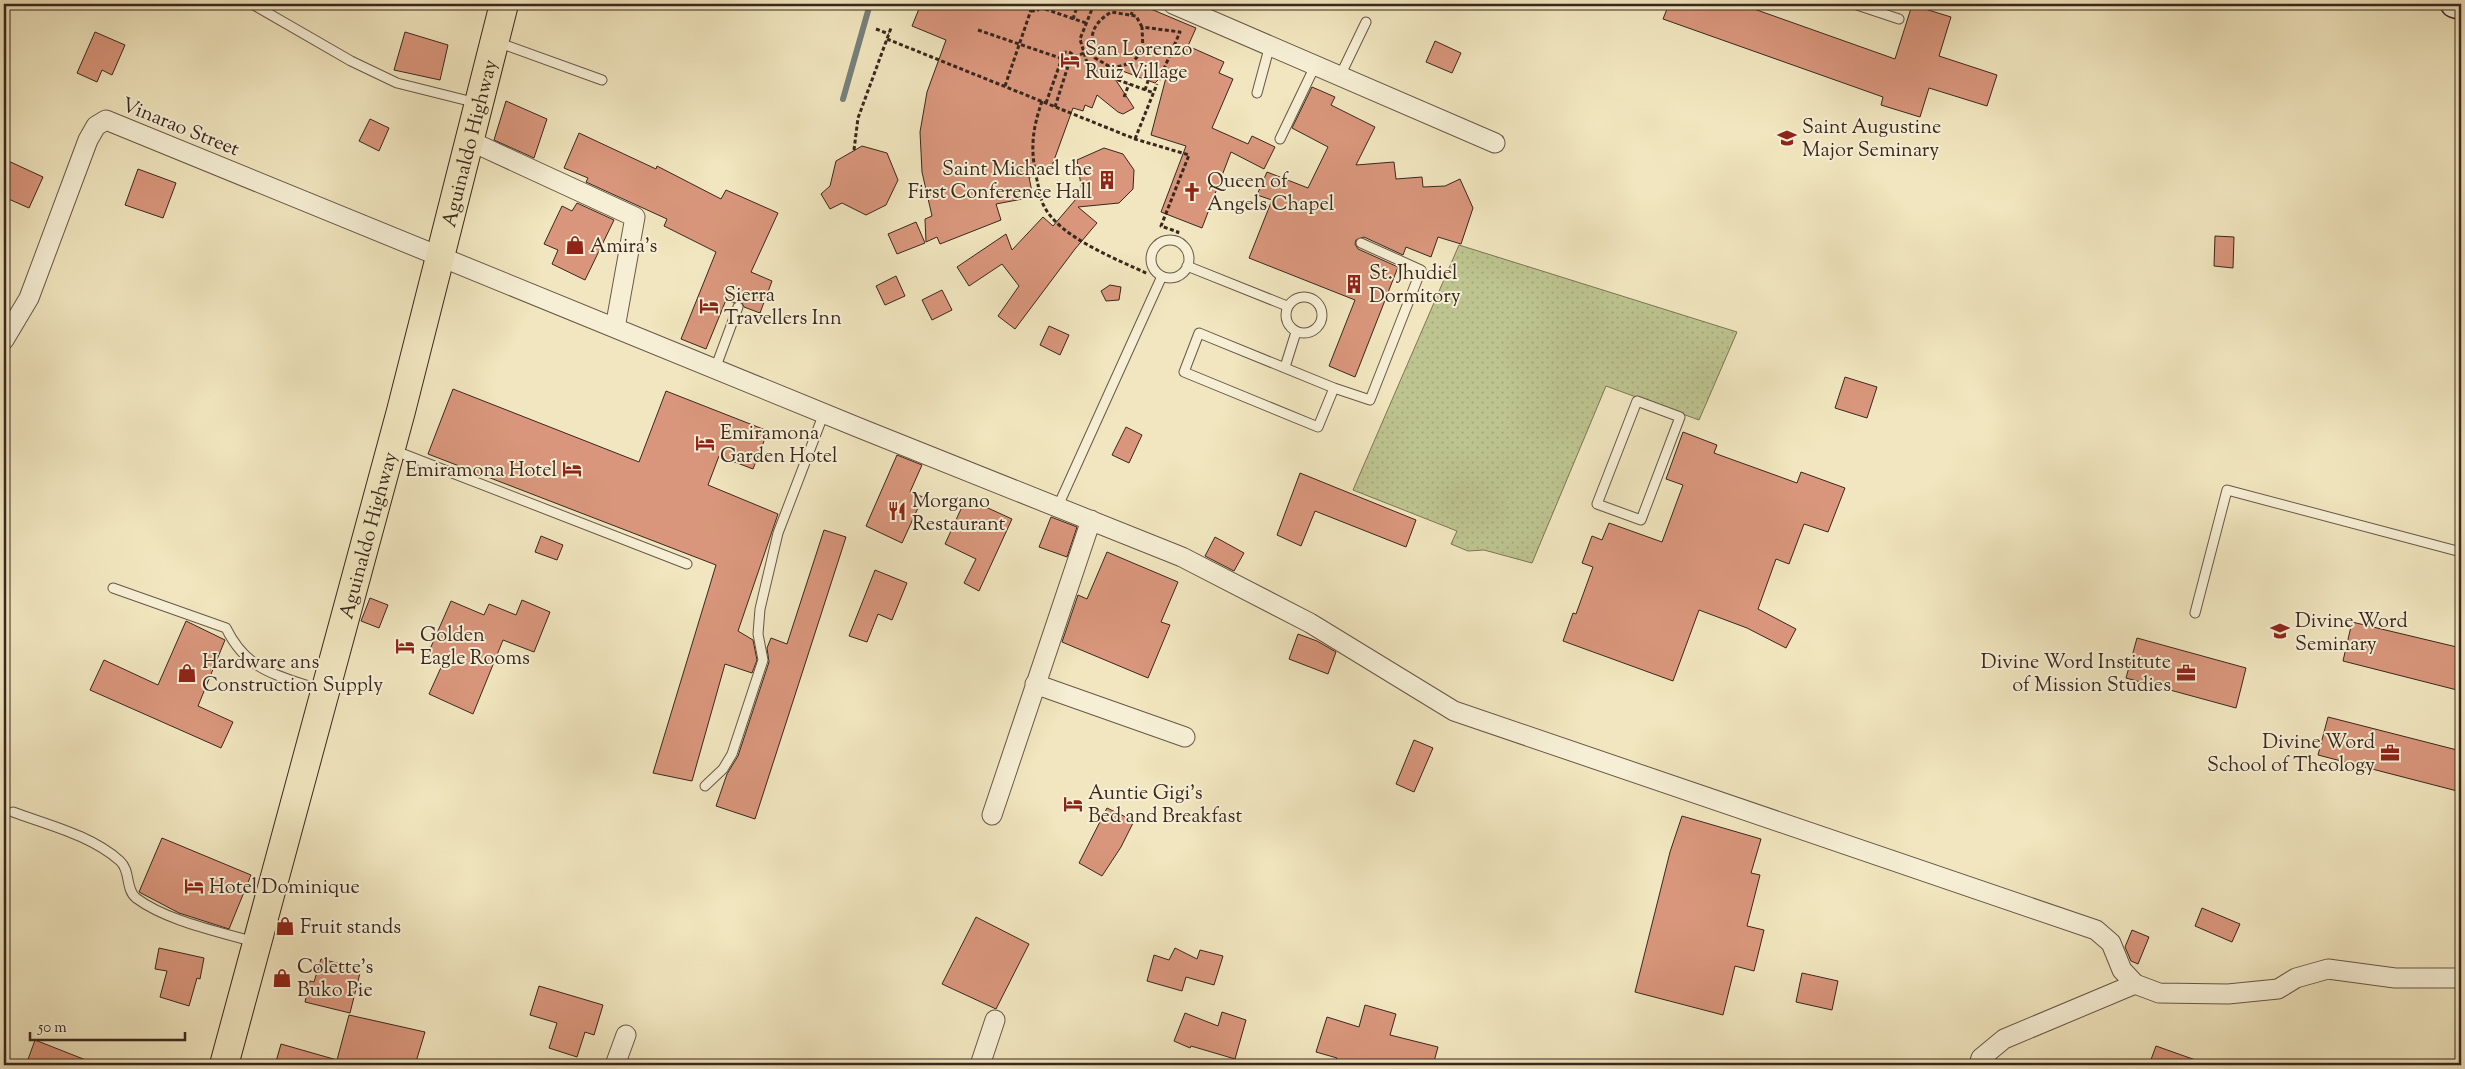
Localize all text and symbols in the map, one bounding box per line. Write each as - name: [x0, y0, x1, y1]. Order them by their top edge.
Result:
- place label: San Lorenzo Ruiz Village: [1085, 36, 1192, 88]
- hotel icon: San Lorenzo Ruiz Village: [1059, 49, 1081, 71]
- street label: Aguinaldo Highway: [436, 57, 506, 231]
- street label: Vinarao Street: [117, 92, 243, 165]
- place label: Saint Augustine Major Seminary: [1802, 114, 1941, 166]
- school or university icon: Saint Augustine Major Seminary: [1776, 127, 1798, 149]
- place label: Saint Michael the First Conference Hall: [908, 156, 1092, 208]
- place label: Queen of Angels Chapel: [1207, 168, 1335, 220]
- building icon: Saint Michael the First Conference Hall: [1096, 169, 1118, 191]
- church icon: Queen of Angels Chapel: [1181, 181, 1203, 203]
- place label: Amira’s: [590, 233, 657, 262]
- shop icon: Amira’s: [564, 234, 586, 256]
- place label: St. Jhudiel Dormitory: [1369, 260, 1461, 312]
- building icon: St. Jhudiel Dormitory: [1343, 273, 1365, 295]
- place label: Sierra Travellers Inn: [724, 282, 842, 334]
- hotel icon: Sierra Travellers Inn: [698, 295, 720, 317]
- place label: Emiramona Garden Hotel: [720, 420, 838, 472]
- hotel icon: Emiramona Garden Hotel: [694, 432, 716, 454]
- street label: Aguinaldo Highway: [333, 449, 406, 623]
- place label: Emiramona Hotel: [405, 457, 557, 486]
- hotel icon: Emiramona Hotel: [561, 458, 583, 480]
- place label: Morgano Restaurant: [912, 488, 1006, 540]
- restaurant icon: Morgano Restaurant: [886, 500, 908, 522]
- place label: Divine Word Seminary: [2295, 608, 2408, 660]
- school or university icon: Divine Word Seminary: [2269, 620, 2291, 642]
- place label: Golden Eagle Rooms: [420, 622, 530, 674]
- hotel icon: Golden Eagle Rooms: [394, 635, 416, 657]
- place label: Hardware ans Construction Supply: [202, 649, 383, 701]
- place label: Divine Word Institute of Mission Studies: [1981, 649, 2171, 701]
- shop icon: Hardware ans Construction Supply: [176, 662, 198, 684]
- office icon: Divine Word Institute of Mission Studies: [2175, 662, 2197, 684]
- place label: Divine Word School of Theology: [2207, 729, 2375, 781]
- office icon: Divine Word School of Theology: [2379, 742, 2401, 764]
- place label: Auntie Gigi's Bed and Breakfast: [1088, 780, 1242, 832]
- hotel icon: Auntie Gigi's Bed and Breakfast: [1062, 793, 1084, 815]
- place label: Hotel Dominique: [209, 874, 360, 903]
- hotel icon: Hotel Dominique: [183, 875, 205, 897]
- place label: Fruit stands: [300, 914, 401, 943]
- shop icon: Fruit stands: [274, 915, 296, 937]
- place label: Colette's Buko Pie: [297, 954, 373, 1006]
- shop icon: Colette's Buko Pie: [271, 967, 293, 989]
- scale bar: [30, 1009, 185, 1041]
- text: 50 m: [37, 1018, 67, 1039]

